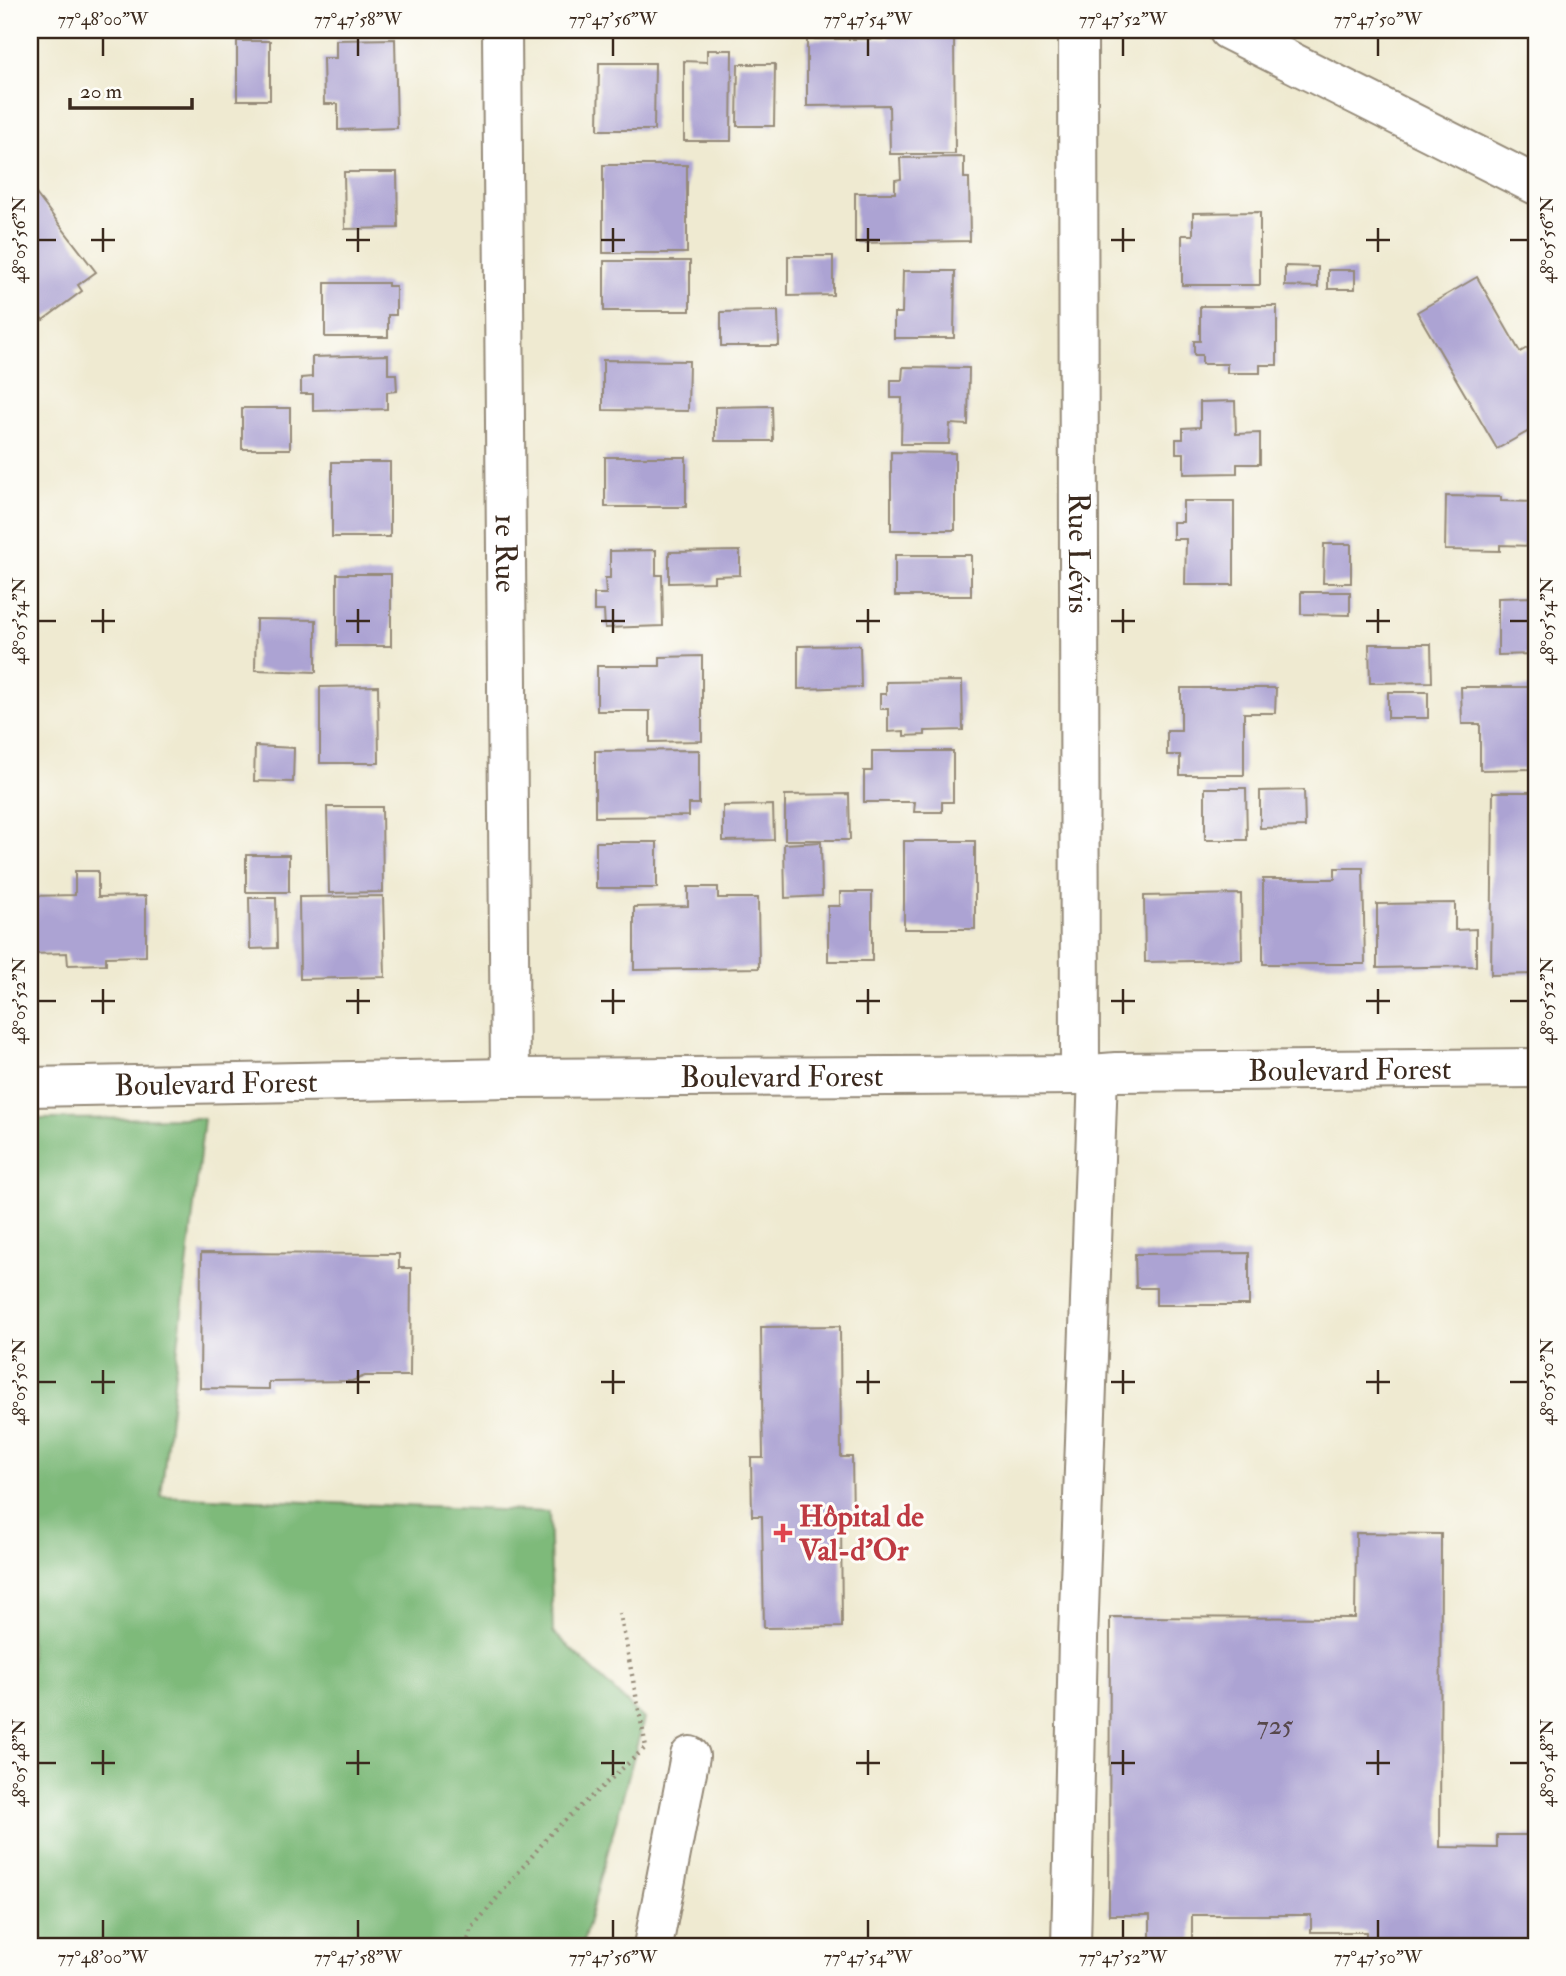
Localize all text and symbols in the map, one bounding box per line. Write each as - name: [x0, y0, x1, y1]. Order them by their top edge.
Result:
- text: 77°48'00"W: [58, 8, 149, 31]
- text: 77°47'58"W: [314, 8, 402, 31]
- text: 77°47'56"W: [569, 8, 658, 31]
- text: 77°47'54"W: [824, 8, 913, 31]
- text: 77°47'52"W: [1079, 8, 1168, 31]
- text: 77°47'50"W: [1334, 8, 1423, 31]
- scale bar: [70, 66, 192, 110]
- text: 20 m: [80, 78, 122, 105]
- text: 48°05'56"N: [8, 196, 31, 284]
- text: 48°05'56"N: [1536, 196, 1559, 284]
- street label: Rue Lévis: [1060, 492, 1098, 614]
- street label: 1e Rue: [487, 513, 525, 593]
- text: 48°05'54"N: [8, 577, 31, 665]
- text: 48°05'54"N: [1536, 577, 1559, 665]
- text: 48°05'52"N: [8, 957, 31, 1045]
- text: 48°05'52"N: [1536, 957, 1559, 1045]
- street label: Boulevard Forest: [1248, 1050, 1452, 1089]
- street label: Boulevard Forest: [680, 1058, 884, 1096]
- street label: Boulevard Forest: [114, 1063, 318, 1104]
- text: 48°05'50"N: [8, 1338, 31, 1426]
- text: 48°05'50"N: [1536, 1338, 1559, 1426]
- place label: Hôpital de Val-d’Or: [798, 1498, 924, 1569]
- marker: Hôpital de Val-d’Or: [773, 1523, 793, 1543]
- house number: 725: [1257, 1710, 1294, 1742]
- text: 48°05'48"N: [8, 1719, 31, 1807]
- text: 48°05'48"N: [1536, 1719, 1559, 1807]
- text: 77°48'00"W: [58, 1946, 149, 1969]
- text: 77°47'58"W: [314, 1946, 402, 1969]
- text: 77°47'56"W: [569, 1946, 658, 1969]
- text: 77°47'54"W: [824, 1946, 913, 1969]
- text: 77°47'52"W: [1079, 1946, 1168, 1969]
- text: 77°47'50"W: [1334, 1946, 1423, 1969]

